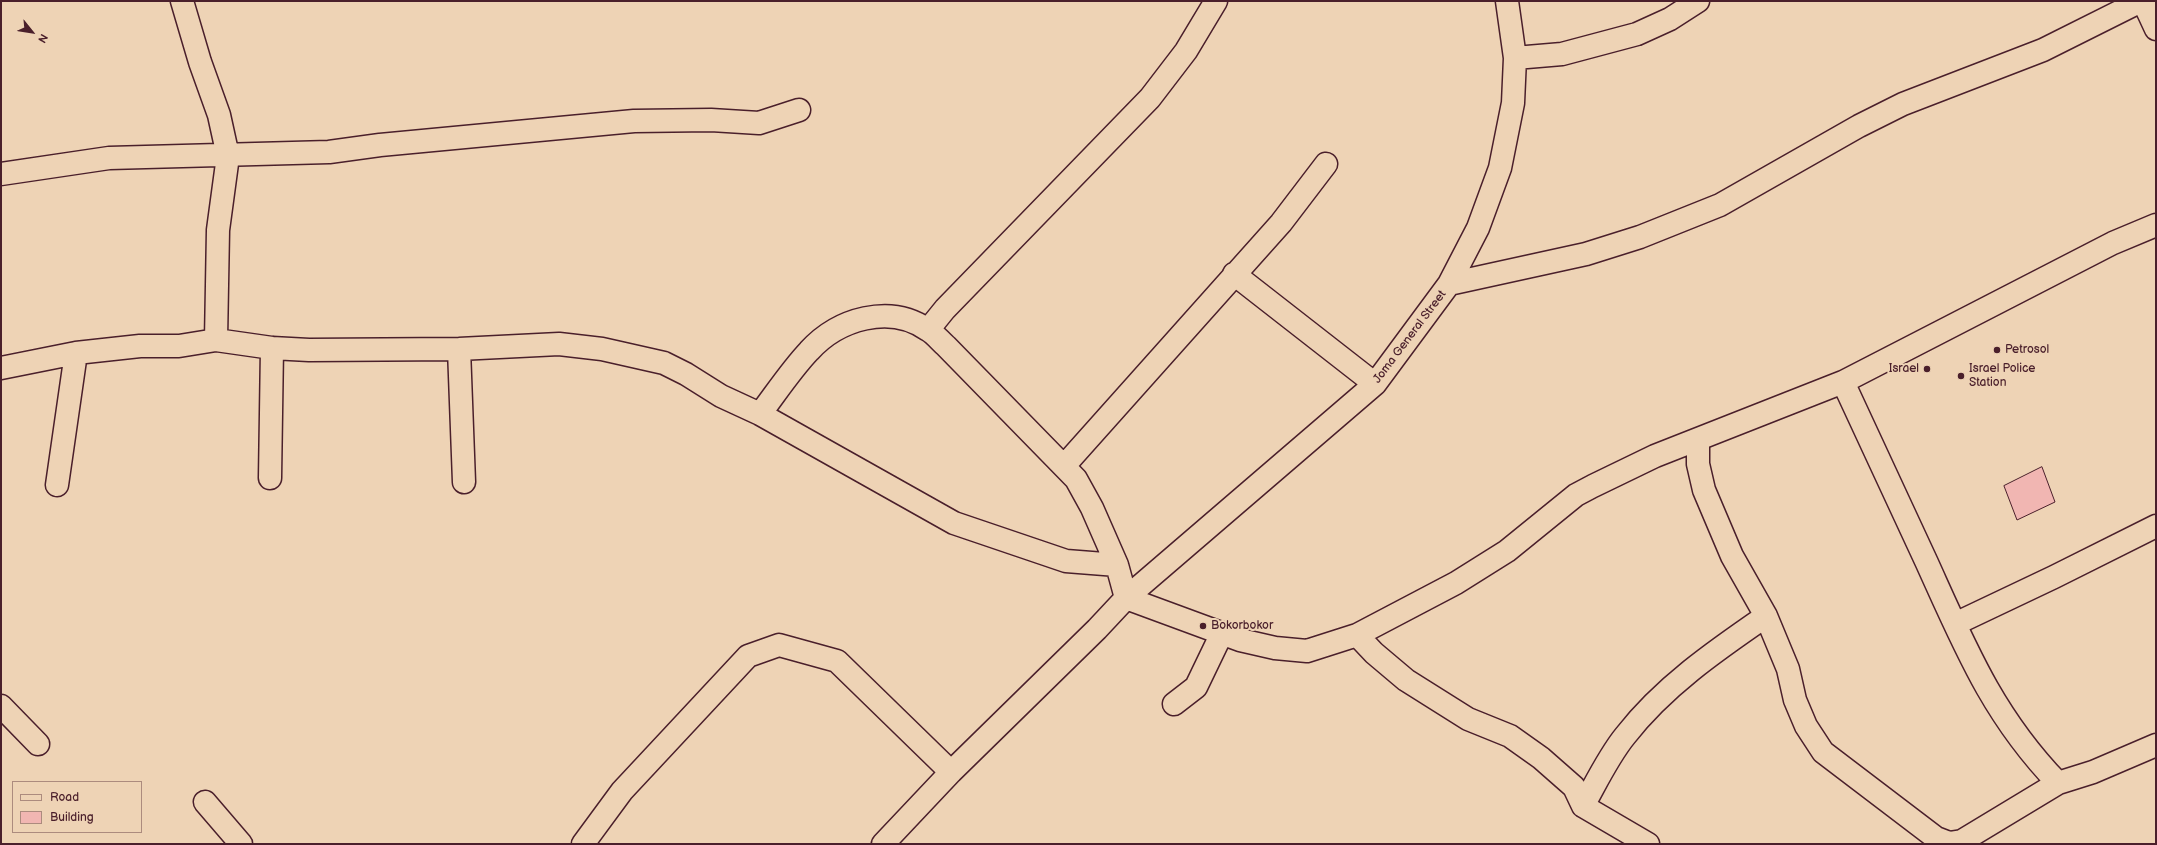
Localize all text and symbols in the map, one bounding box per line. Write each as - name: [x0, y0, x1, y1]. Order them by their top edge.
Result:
- north arrow: [12, 12, 52, 52]
- text: N: [35, 31, 51, 45]
- street label: Joma General Street: [1370, 288, 1450, 386]
- place label: Petrosol: [2005, 343, 2049, 357]
- marker: Petrosol: [1992, 345, 2002, 355]
- place label: Israel: [1889, 362, 1919, 376]
- place label: Israel Police Station: [1969, 362, 2035, 390]
- marker: Israel: [1922, 364, 1932, 374]
- marker: Israel Police Station: [1956, 371, 1966, 381]
- place label: Bokorbokor: [1211, 619, 1273, 633]
- marker: Bokorbokor: [1198, 621, 1208, 631]
- legend: [12, 781, 142, 833]
- text: Road: [50, 790, 79, 805]
- text: Building: [50, 810, 94, 825]

